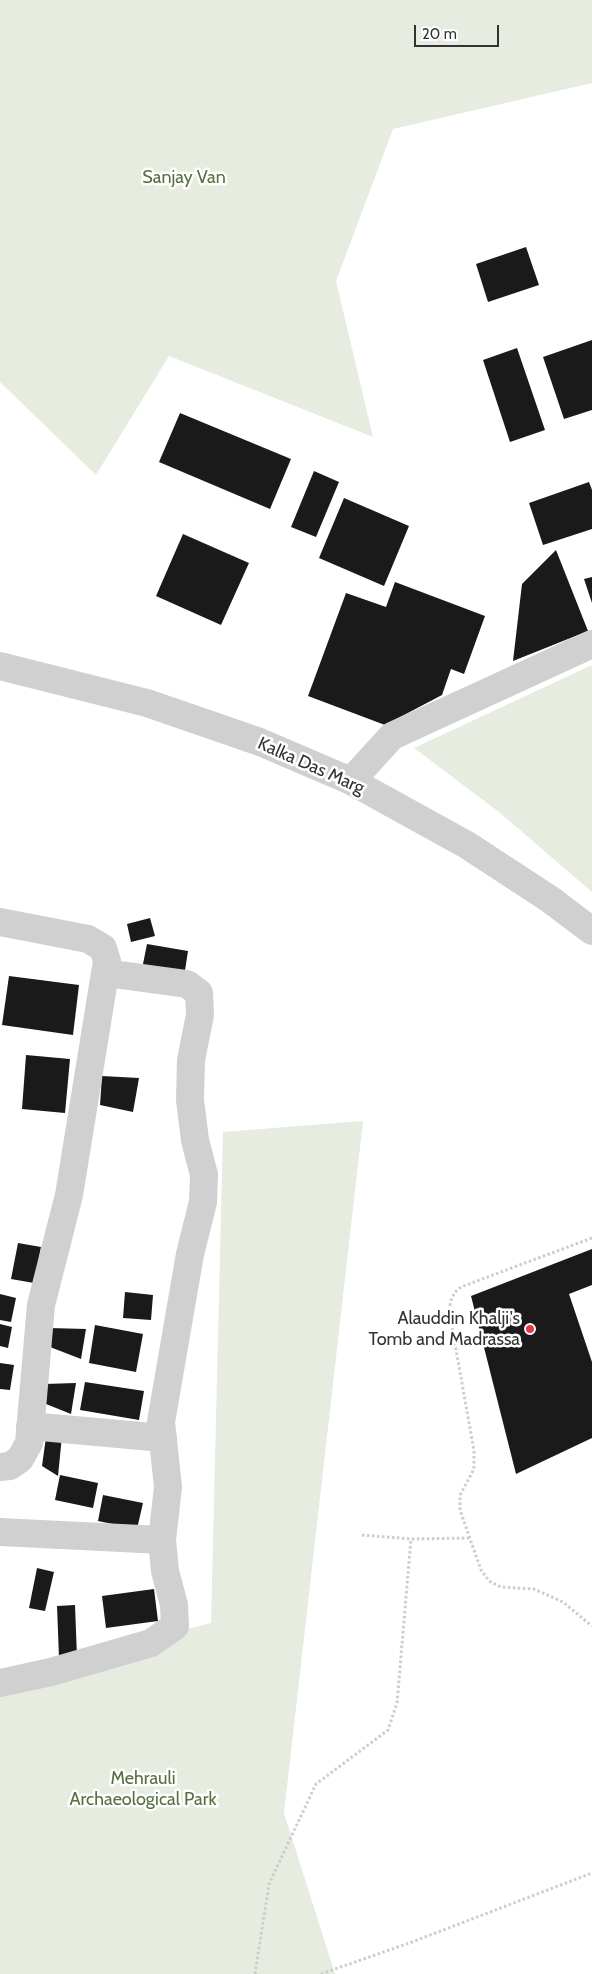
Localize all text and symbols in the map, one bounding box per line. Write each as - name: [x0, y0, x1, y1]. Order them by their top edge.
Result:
- scale bar: [417, 15, 502, 47]
- text: 20 m: [422, 25, 457, 43]
- park label: Sanjay Van: [142, 167, 226, 189]
- street label: Kalka Das Marg: [254, 733, 368, 799]
- place label: Alauddin Khalji's Tomb and Madrassa: [368, 1308, 520, 1350]
- marker: Alauddin Khalji's Tomb and Madrassa: [524, 1323, 536, 1335]
- park label: Mehrauli Archaeological Park: [70, 1768, 216, 1810]

